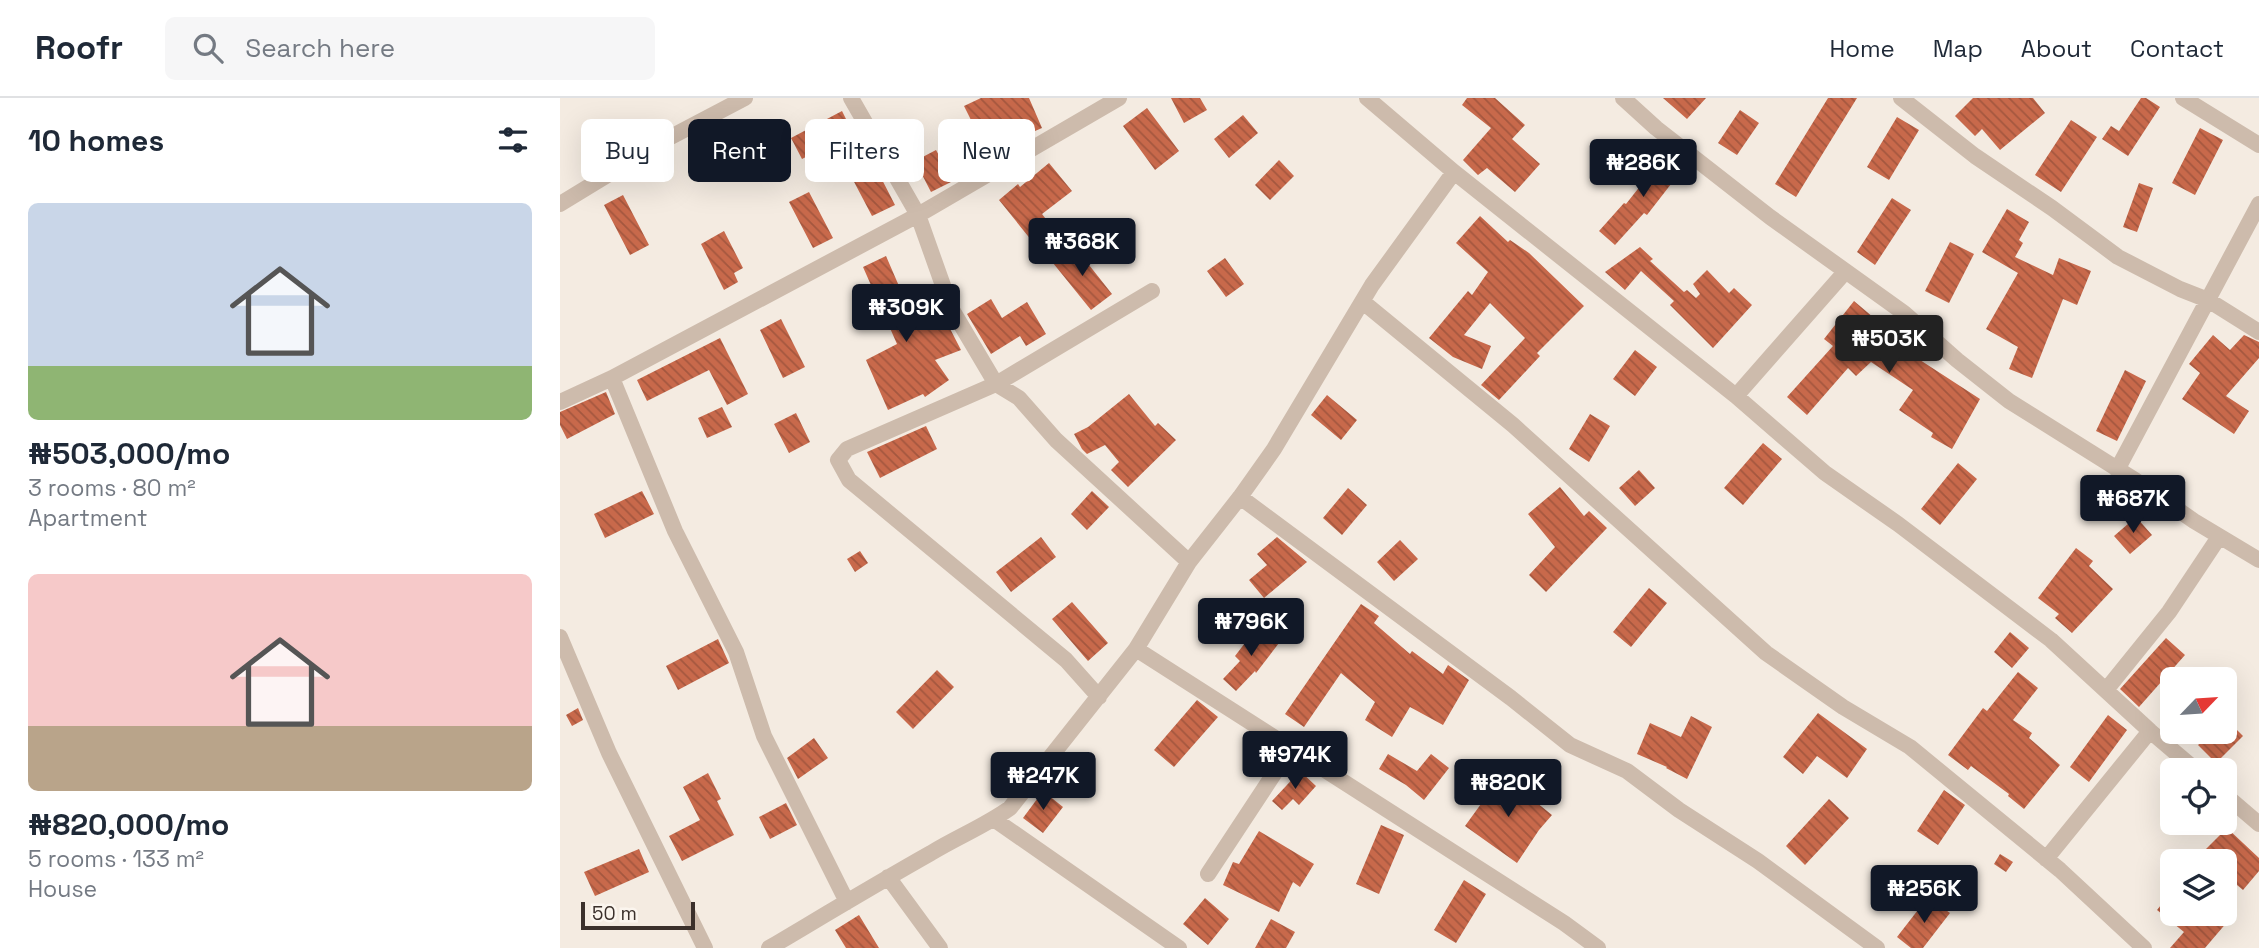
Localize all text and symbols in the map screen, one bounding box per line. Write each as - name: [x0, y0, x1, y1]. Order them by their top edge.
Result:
- search box: [165, 17, 655, 80]
- text: Roofr: [35, 27, 123, 69]
- icon: search: [189, 29, 227, 67]
- text: Search here: [245, 31, 395, 65]
- text: Home: [1829, 33, 1895, 64]
- text: Map: [1933, 33, 1983, 64]
- text: About: [2021, 33, 2092, 64]
- text: Contact: [2130, 33, 2224, 64]
- chip: Buy: [581, 119, 674, 182]
- chip: Rent: [688, 119, 791, 182]
- chip: Filters: [805, 119, 924, 182]
- chip: New: [938, 119, 1035, 182]
- text: 10 homes: [28, 121, 164, 160]
- icon: filters: [494, 121, 532, 159]
- pin: ₦286K: [1594, 140, 1692, 199]
- text: ₦286K: [1606, 147, 1680, 177]
- pin: ₦368K: [1033, 218, 1131, 278]
- text: ₦368K: [1045, 226, 1119, 256]
- icon: home: [217, 248, 343, 374]
- pin: ₦309K: [857, 285, 955, 344]
- text: ₦309K: [868, 292, 944, 322]
- pin: ₦503K: [1840, 316, 1938, 375]
- text: ₦503K: [1851, 323, 1927, 353]
- text: ₦503,000/mo: [28, 434, 230, 473]
- text: 3 rooms · 80 m²: [28, 473, 196, 503]
- pin: ₦687K: [2084, 476, 2182, 535]
- text: ₦687K: [2096, 483, 2170, 513]
- text: Apartment: [28, 503, 148, 533]
- pin: ₦796K: [1202, 598, 1300, 658]
- text: ₦796K: [1214, 606, 1288, 636]
- icon: home: [217, 619, 343, 745]
- north arrow: [2160, 667, 2236, 744]
- map controls: [2160, 667, 2237, 926]
- pin: ₦974K: [1246, 732, 1344, 791]
- text: ₦974K: [1258, 739, 1332, 769]
- pin: ₦247K: [994, 752, 1092, 812]
- button: locate: [2160, 758, 2237, 835]
- text: ₦247K: [1007, 760, 1079, 790]
- pin: ₦820K: [1459, 760, 1557, 819]
- text: ₦820K: [1470, 767, 1546, 797]
- text: ₦820,000/mo: [28, 805, 229, 844]
- text: 5 rooms · 133 m²: [28, 844, 204, 874]
- button: layers: [2160, 849, 2237, 926]
- pin: ₦256K: [1875, 866, 1973, 925]
- text: ₦256K: [1887, 873, 1961, 903]
- text: House: [28, 874, 97, 904]
- scale bar: [581, 899, 695, 931]
- text: 50 m: [592, 901, 637, 926]

